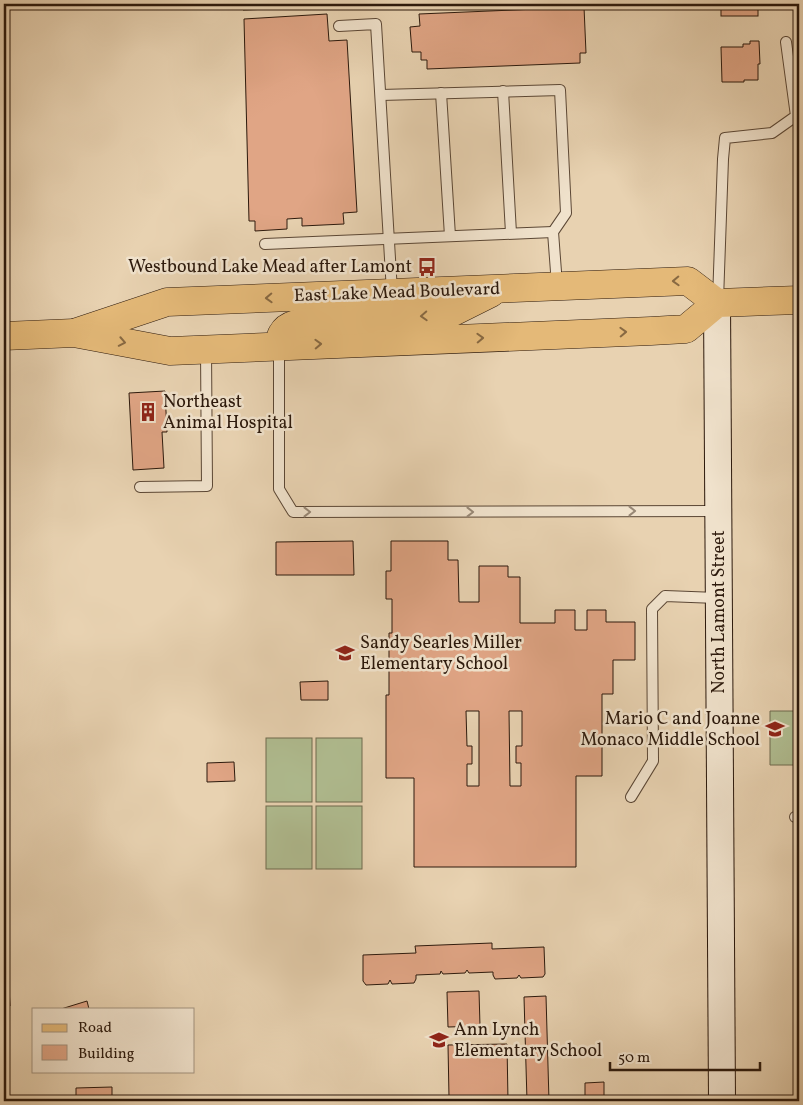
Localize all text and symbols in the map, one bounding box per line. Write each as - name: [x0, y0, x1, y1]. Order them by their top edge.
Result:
- place label: Westbound Lake Mead after Lamont: [128, 255, 412, 280]
- bus stop icon: Westbound Lake Mead after Lamont: [416, 256, 438, 278]
- one-way arrow: [672, 276, 680, 287]
- street label: East Lake Mead Boulevard: [293, 277, 501, 309]
- one-way arrow: [265, 292, 273, 303]
- one-way arrow: [419, 310, 427, 321]
- one-way arrow: [619, 326, 627, 337]
- one-way arrow: [477, 332, 485, 343]
- one-way arrow: [117, 336, 126, 346]
- one-way arrow: [314, 339, 322, 350]
- place label: Northeast Animal Hospital: [163, 390, 293, 436]
- building icon: Northeast Animal Hospital: [137, 401, 159, 423]
- one-way arrow: [628, 506, 636, 516]
- one-way arrow: [304, 507, 311, 517]
- one-way arrow: [466, 507, 474, 517]
- street label: North Lamont Street: [707, 530, 732, 694]
- place label: Sandy Searles Miller Elementary School: [360, 631, 522, 677]
- school or university icon: Sandy Searles Miller Elementary School: [334, 642, 356, 664]
- place label: Mario C and Joanne Monaco Middle School: [580, 707, 760, 753]
- school or university icon: Mario C and Joanne Monaco Middle School: [764, 718, 786, 740]
- legend: [32, 1008, 195, 1072]
- text: Road: [78, 1018, 112, 1039]
- place label: Ann Lynch Elementary School: [454, 1018, 602, 1064]
- school or university icon: Ann Lynch Elementary School: [428, 1029, 450, 1051]
- scale bar: [610, 1040, 760, 1072]
- text: Building: [78, 1044, 135, 1065]
- text: 50 m: [618, 1048, 650, 1069]

